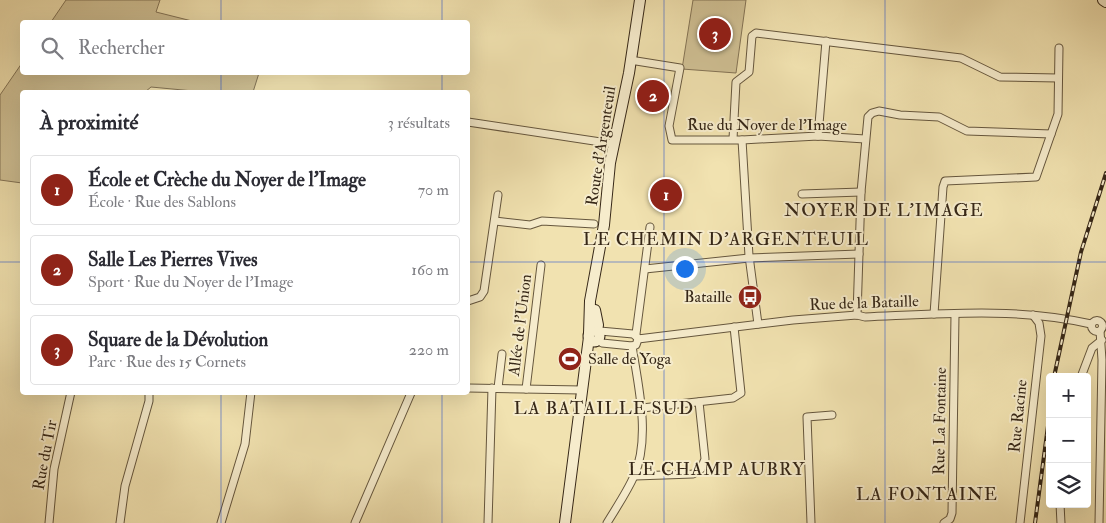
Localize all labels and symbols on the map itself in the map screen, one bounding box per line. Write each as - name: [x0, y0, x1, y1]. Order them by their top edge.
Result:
- pin: 3: [699, 15, 731, 53]
- pin: 2: [637, 77, 669, 115]
- street label: Route d'Argenteuil: [582, 85, 620, 207]
- street label: Rue du Noyer de l'Image: [687, 115, 847, 135]
- pin: 1: [650, 176, 682, 214]
- district label: NOYER DE L'IMAGE: [784, 199, 984, 222]
- district label: LE CHEMIN D'ARGENTEUIL: [583, 228, 869, 251]
- your location: [672, 256, 698, 282]
- street label: Allée de l'Union: [504, 273, 536, 378]
- bus stop icon: Bataille: [737, 284, 763, 310]
- place label: Bataille: [684, 287, 732, 307]
- street label: Rue de la Bataille: [809, 291, 919, 315]
- sports icon: Salle de Yoga: [557, 346, 583, 372]
- place label: Salle de Yoga: [588, 349, 672, 369]
- street label: Rue La Fontaine: [929, 367, 951, 475]
- street label: Rue Racine: [1004, 378, 1032, 454]
- district label: LA BATAILLE SUD: [514, 397, 694, 420]
- street label: Rue du Tir: [28, 418, 62, 492]
- district label: LE CHAMP AUBRY: [628, 458, 806, 481]
- district label: LA FONTAINE: [856, 483, 998, 506]

